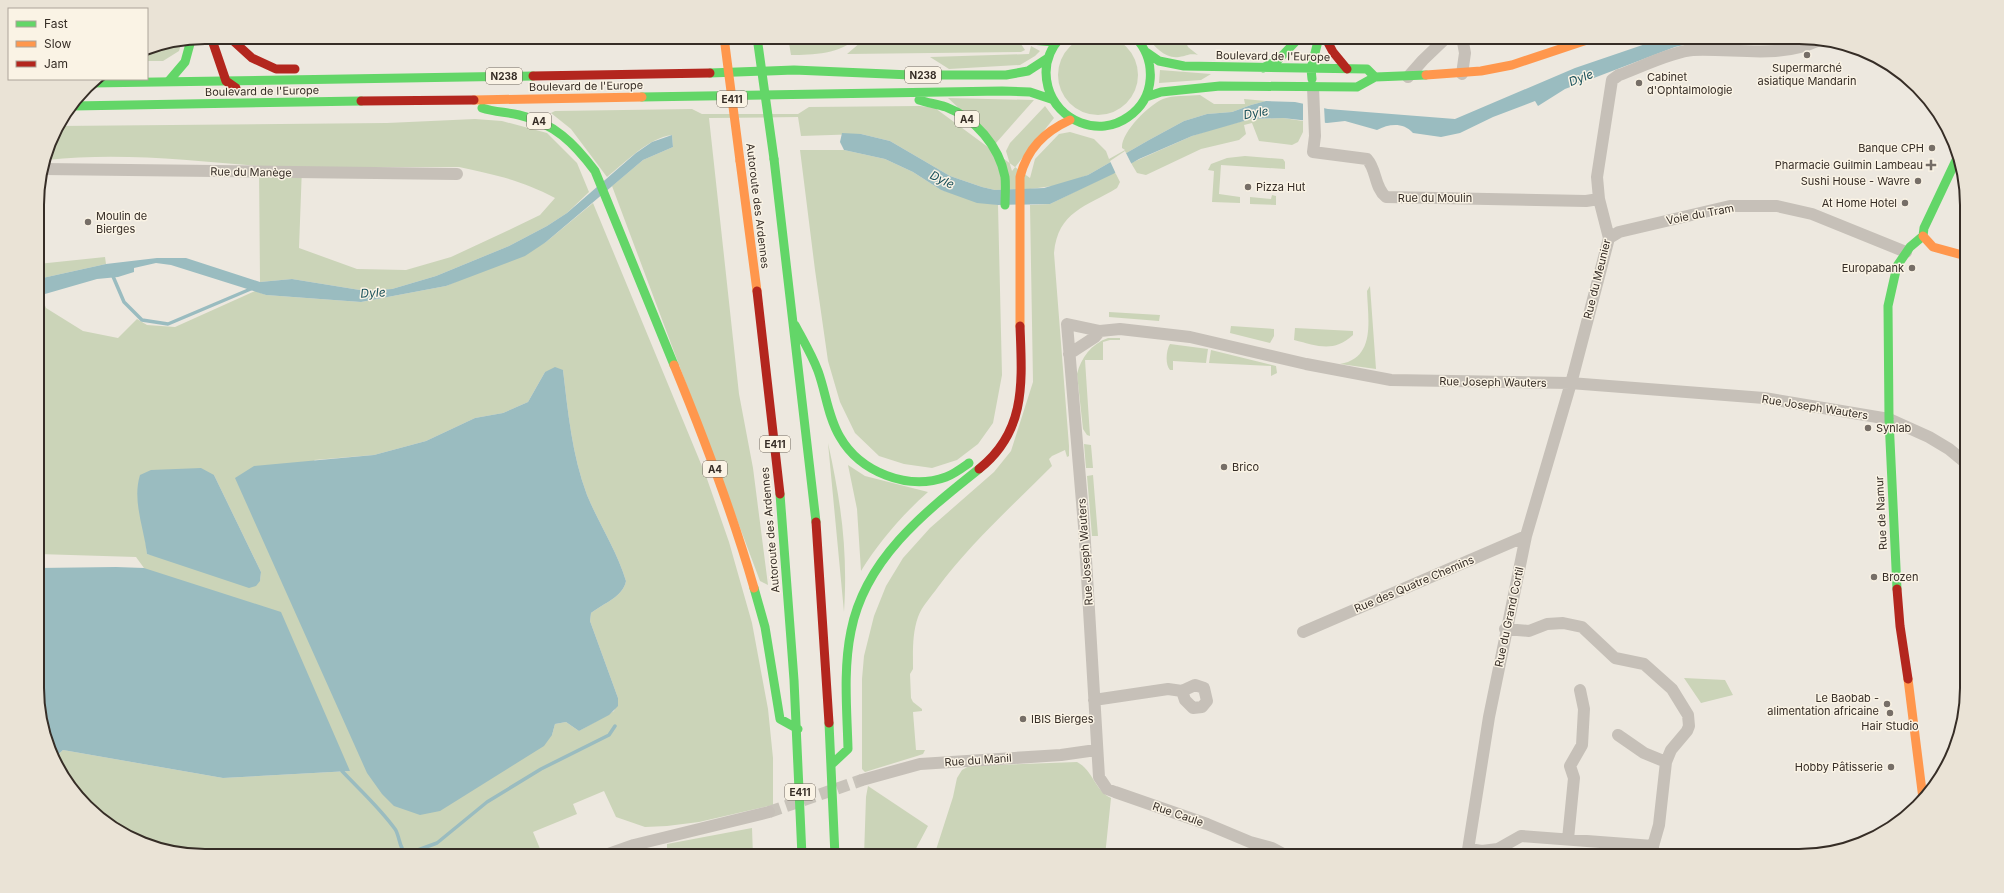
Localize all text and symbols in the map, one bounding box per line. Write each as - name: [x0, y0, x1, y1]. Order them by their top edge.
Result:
- legend: [8, 8, 148, 80]
- text: Fast: [44, 16, 68, 31]
- text: Slow: [44, 36, 72, 51]
- street label: Boulevard de l'Europe: [1216, 48, 1330, 64]
- marker: Supermarché asiatique Mandarin: [1802, 50, 1812, 60]
- text: Jam: [44, 56, 68, 71]
- place label: Supermarché asiatique Mandarin: [1758, 61, 1856, 88]
- water label: Dyle: [1566, 66, 1595, 89]
- road number: N238: [905, 67, 941, 83]
- road number: N238: [486, 68, 522, 84]
- place label: Cabinet d'Ophtalmologie: [1647, 70, 1733, 97]
- street label: Boulevard de l'Europe: [529, 78, 643, 94]
- marker: Cabinet d'Ophtalmologie: [1634, 78, 1644, 88]
- street label: Boulevard de l'Europe: [205, 83, 319, 99]
- road number: E411: [717, 91, 747, 107]
- water label: Dyle: [1242, 103, 1270, 122]
- road number: A4: [955, 111, 979, 127]
- road number: A4: [527, 113, 551, 129]
- place label: Banque CPH: [1858, 141, 1924, 155]
- street label: Autoroute des Ardennes: [743, 143, 773, 270]
- marker: Banque CPH: [1927, 143, 1937, 153]
- place label: Pharmacie Guilmin Lambeau: [1775, 158, 1923, 172]
- marker: Pharmacie Guilmin Lambeau: [1926, 160, 1936, 170]
- street label: Rue du Manège: [210, 164, 292, 180]
- water label: Dyle: [928, 167, 957, 192]
- place label: Sushi House - Wavre: [1801, 174, 1910, 188]
- marker: Sushi House - Wavre: [1913, 176, 1923, 186]
- place label: Pizza Hut: [1256, 180, 1306, 194]
- marker: Pizza Hut: [1243, 182, 1253, 192]
- street label: Rue du Moulin: [1398, 191, 1472, 205]
- place label: At Home Hotel: [1822, 196, 1897, 210]
- marker: At Home Hotel: [1900, 198, 1910, 208]
- street label: Voie du Tram: [1665, 201, 1735, 227]
- place label: Moulin de Bierges: [96, 209, 147, 236]
- marker: Moulin de Bierges: [83, 217, 93, 227]
- street label: Rue du Meunier: [1580, 238, 1614, 320]
- place label: Europabank: [1842, 261, 1904, 275]
- marker: Europabank: [1907, 263, 1917, 273]
- water label: Dyle: [360, 284, 386, 301]
- street label: Rue Joseph Wauters: [1439, 374, 1547, 390]
- street label: Rue Joseph Wauters: [1761, 392, 1869, 422]
- place label: Synlab: [1876, 421, 1912, 435]
- marker: Synlab: [1863, 423, 1873, 433]
- road number: E411: [760, 436, 790, 452]
- place label: Brico: [1232, 460, 1259, 474]
- road number: A4: [703, 461, 727, 477]
- marker: Brico: [1219, 462, 1229, 472]
- street label: Autoroute des Ardennes: [758, 466, 782, 593]
- street label: Rue de Namur: [1872, 476, 1890, 550]
- street label: Rue Joseph Wauters: [1074, 498, 1096, 606]
- street label: Rue des Quatre Chemins: [1352, 552, 1476, 616]
- street label: Rue du Grand Cortil: [1492, 566, 1526, 668]
- place label: Brozen: [1882, 570, 1918, 584]
- marker: Brozen: [1869, 572, 1879, 582]
- place label: Le Baobab - alimentation africaine: [1767, 691, 1879, 718]
- marker: Le Baobab - alimentation africaine: [1882, 699, 1892, 709]
- marker: Hair Studio: [1885, 708, 1895, 718]
- place label: IBIS Bierges: [1031, 712, 1094, 726]
- marker: IBIS Bierges: [1018, 714, 1028, 724]
- place label: Hair Studio: [1861, 719, 1919, 733]
- street label: Rue du Manil: [944, 751, 1012, 769]
- place label: Hobby Pâtisserie: [1795, 760, 1883, 774]
- marker: Hobby Pâtisserie: [1886, 762, 1896, 772]
- road number: E411: [785, 784, 815, 800]
- street label: Rue Caule: [1151, 799, 1205, 829]

